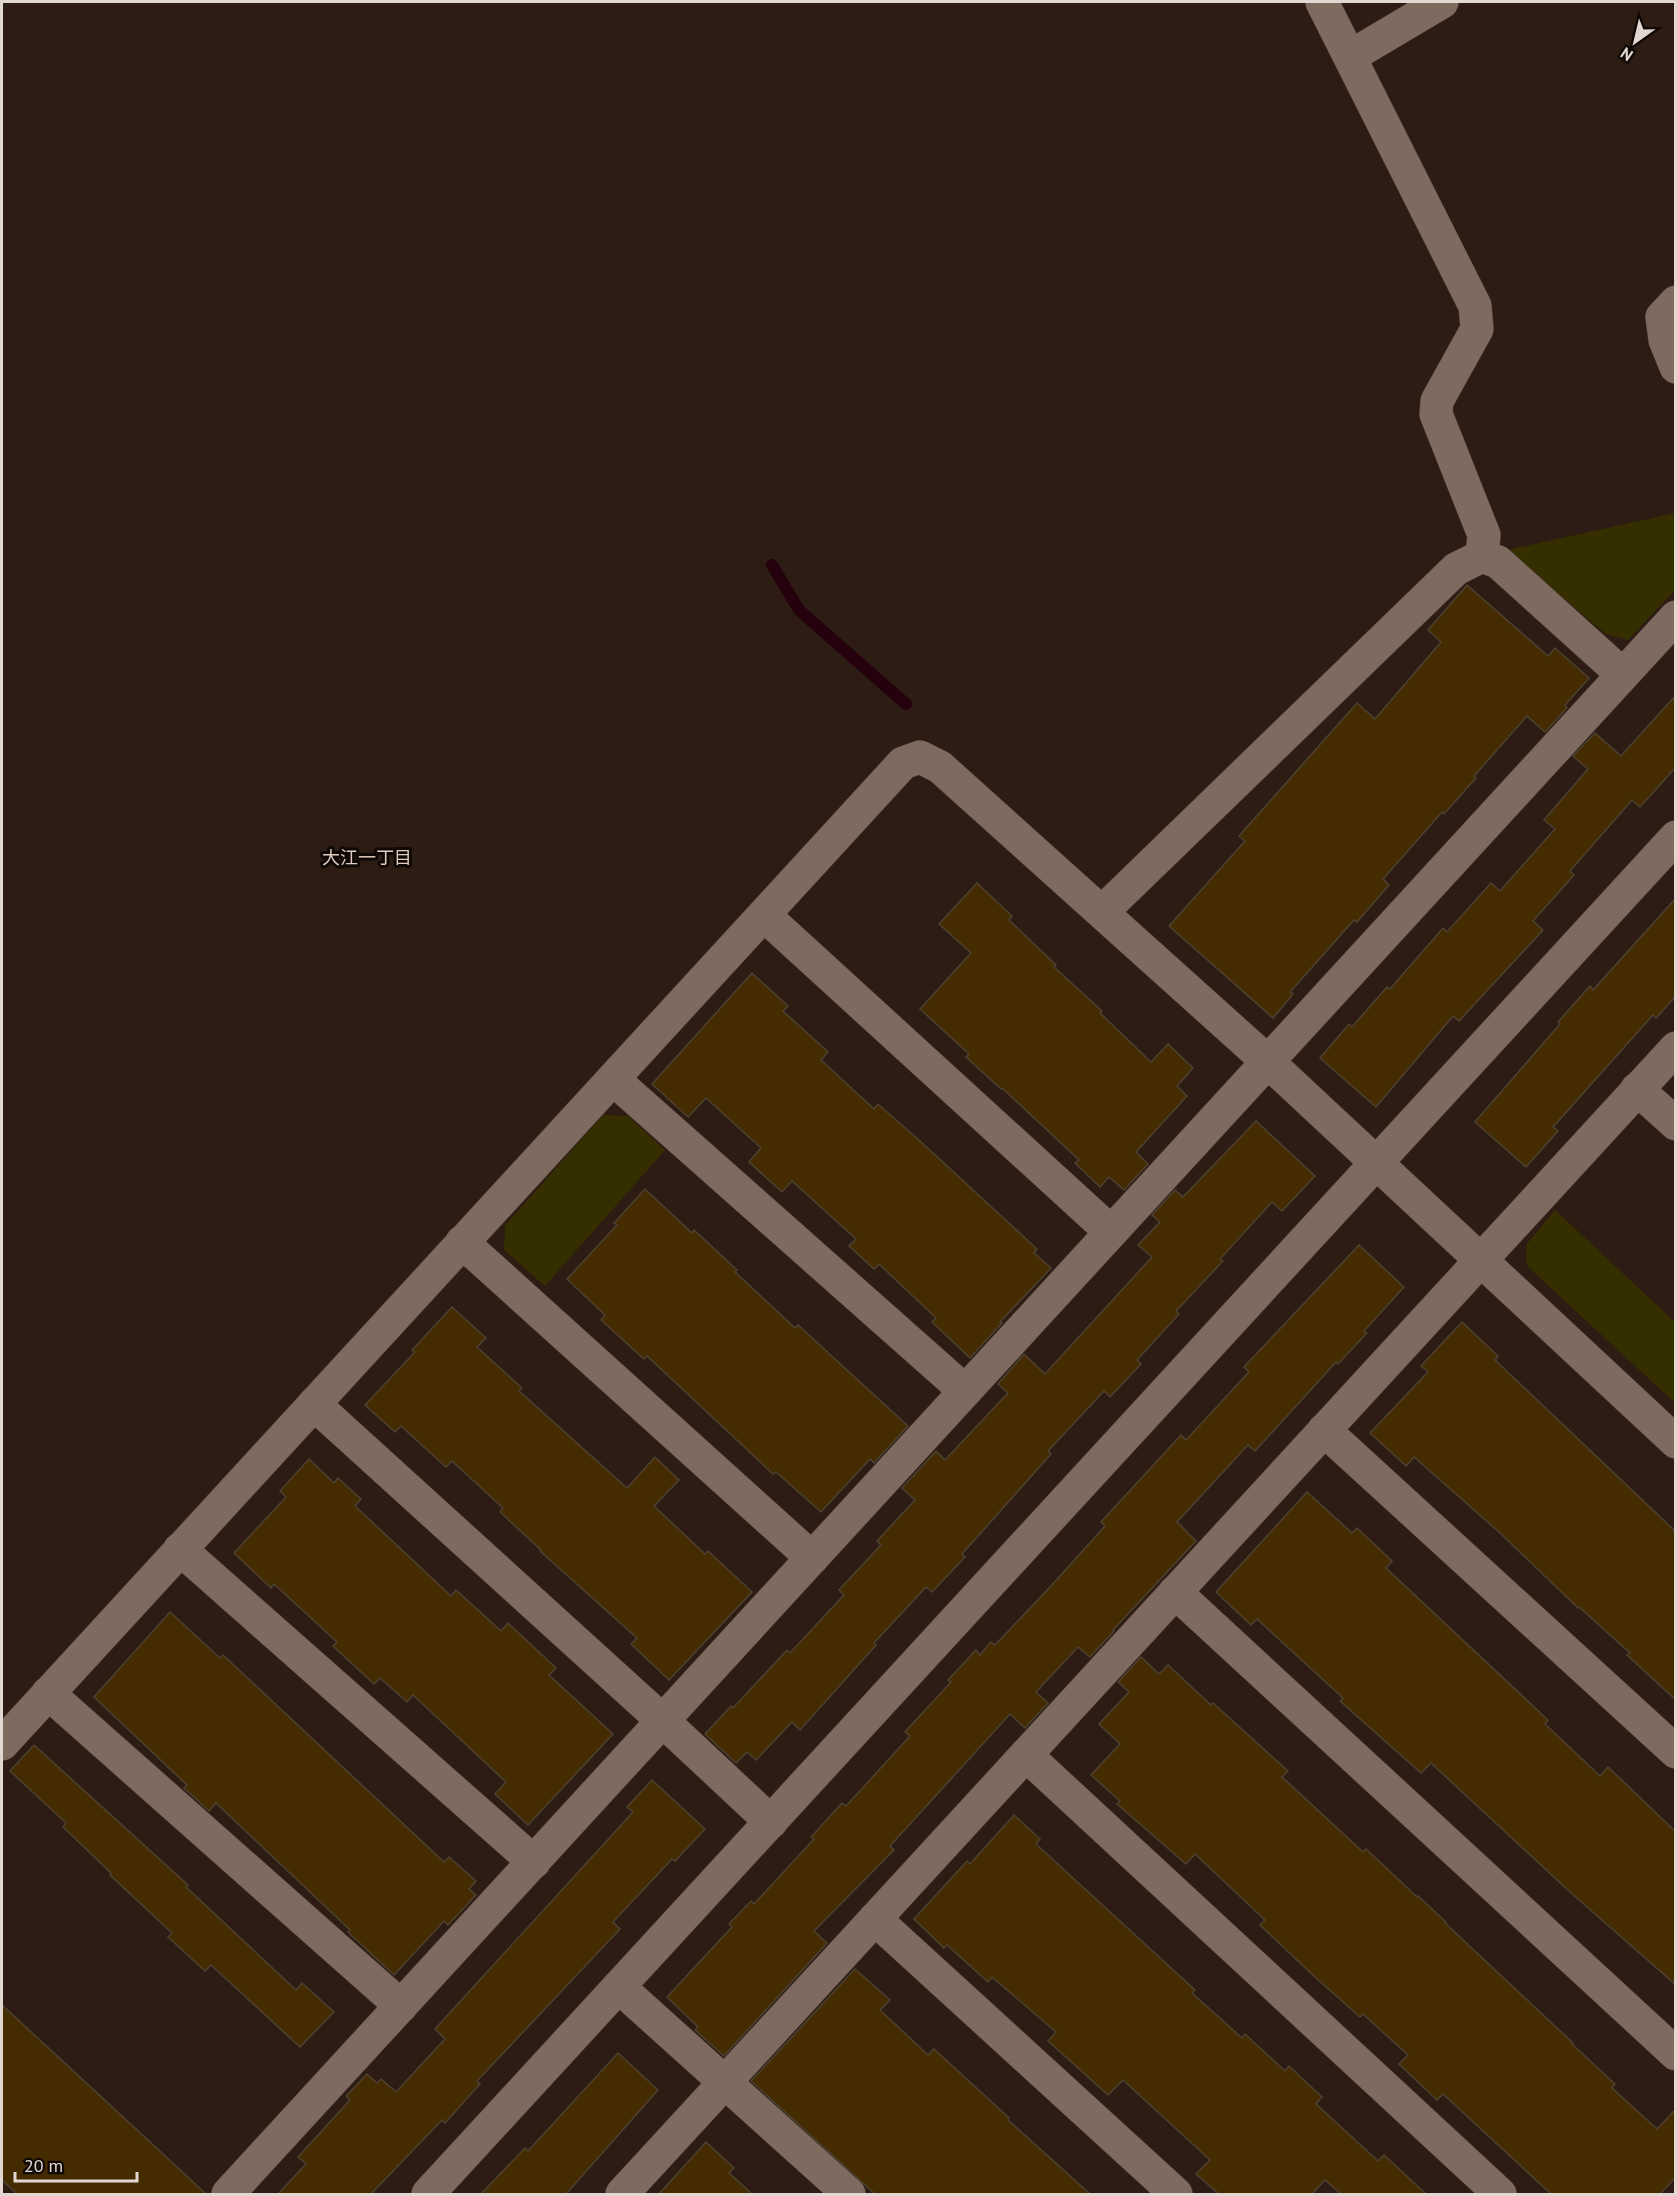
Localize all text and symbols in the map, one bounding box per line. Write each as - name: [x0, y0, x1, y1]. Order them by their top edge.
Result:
- north arrow: [1605, 12, 1665, 72]
- text: N: [1617, 43, 1637, 66]
- district label: 大江一丁目: [322, 846, 412, 869]
- scale bar: [15, 2145, 136, 2183]
- text: 20 m: [24, 2154, 63, 2177]

